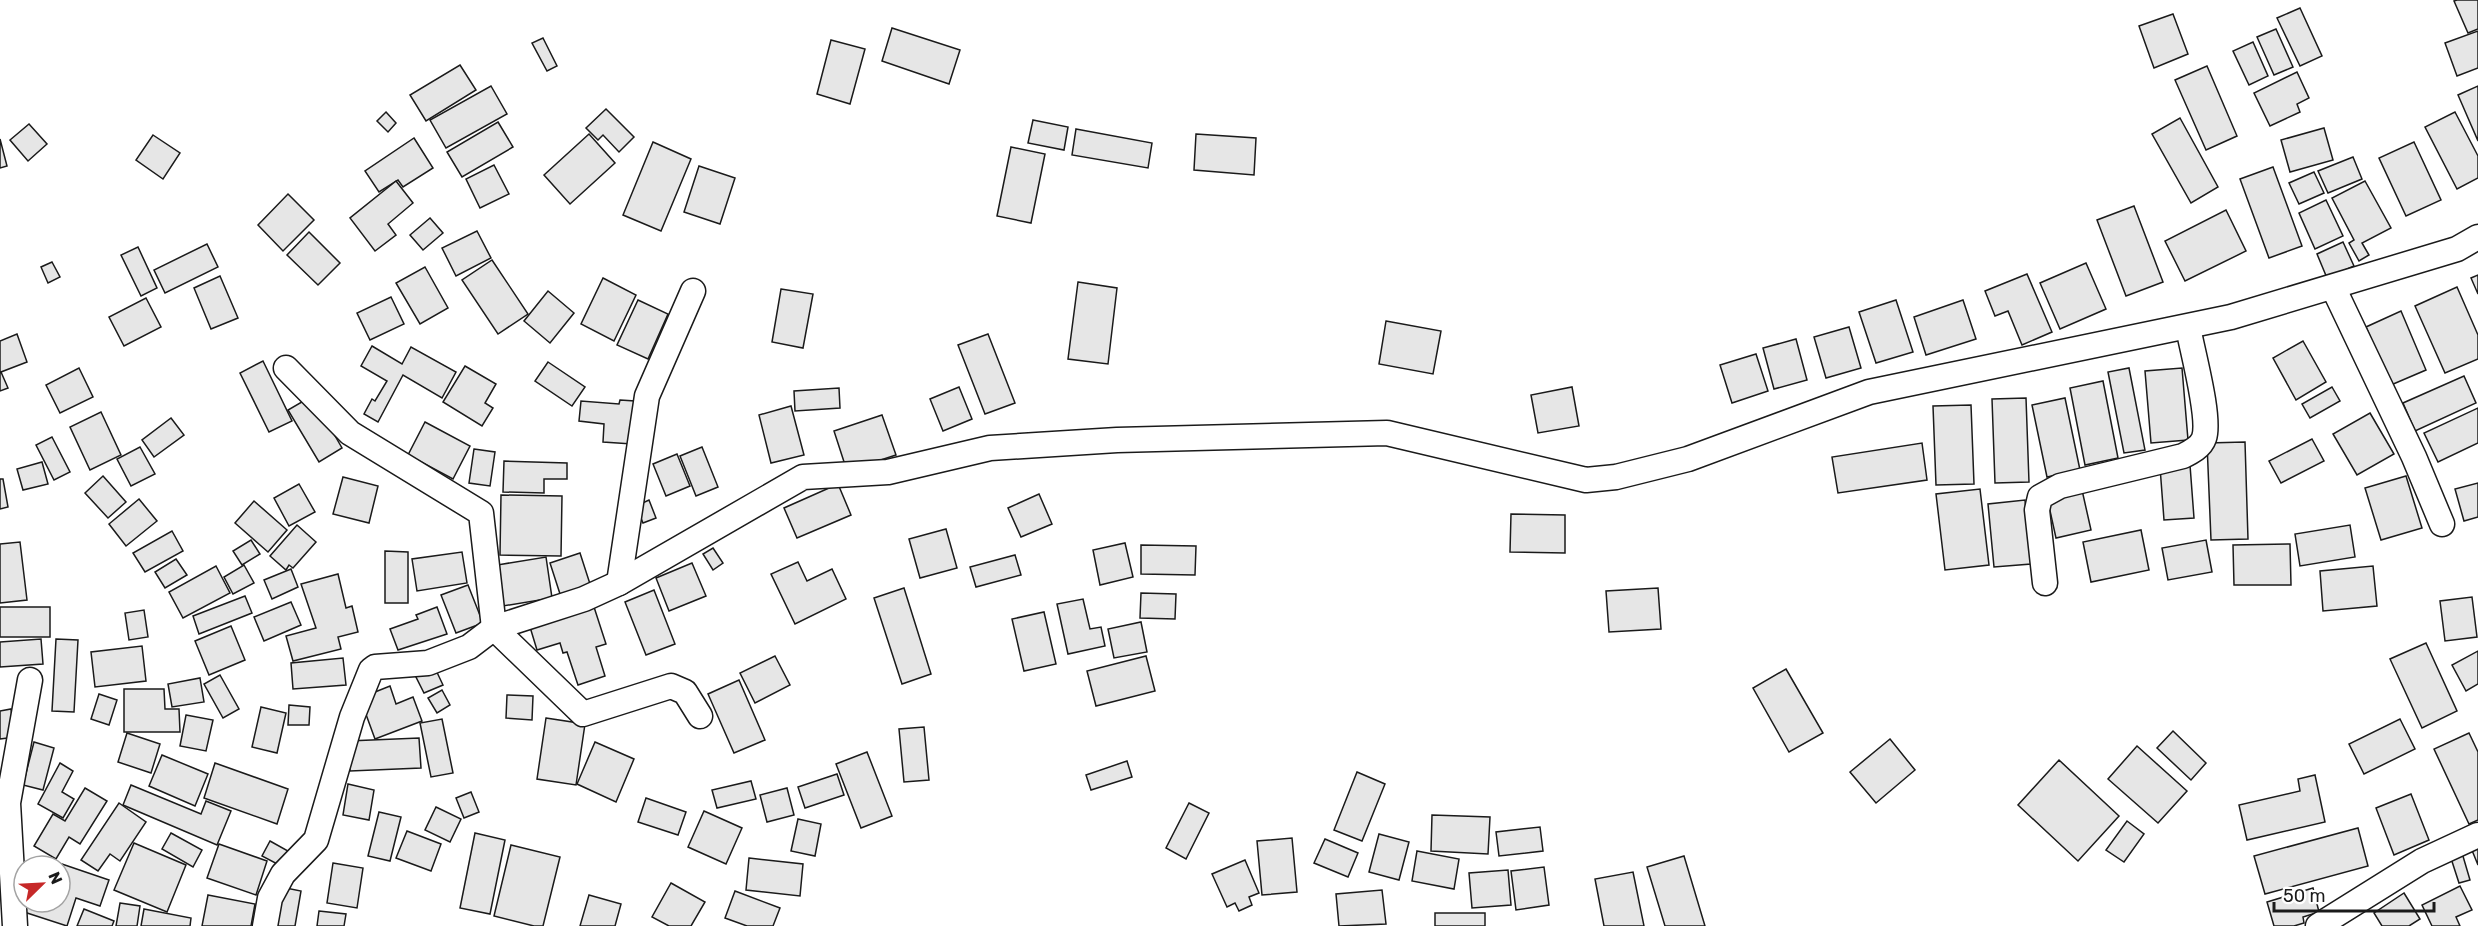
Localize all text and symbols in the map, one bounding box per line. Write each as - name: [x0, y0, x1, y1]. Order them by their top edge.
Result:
- north arrow: [12, 854, 72, 914]
- text: N: [44, 869, 66, 887]
- scale bar: [2274, 875, 2434, 913]
- text: 50 m: [2283, 885, 2326, 907]

